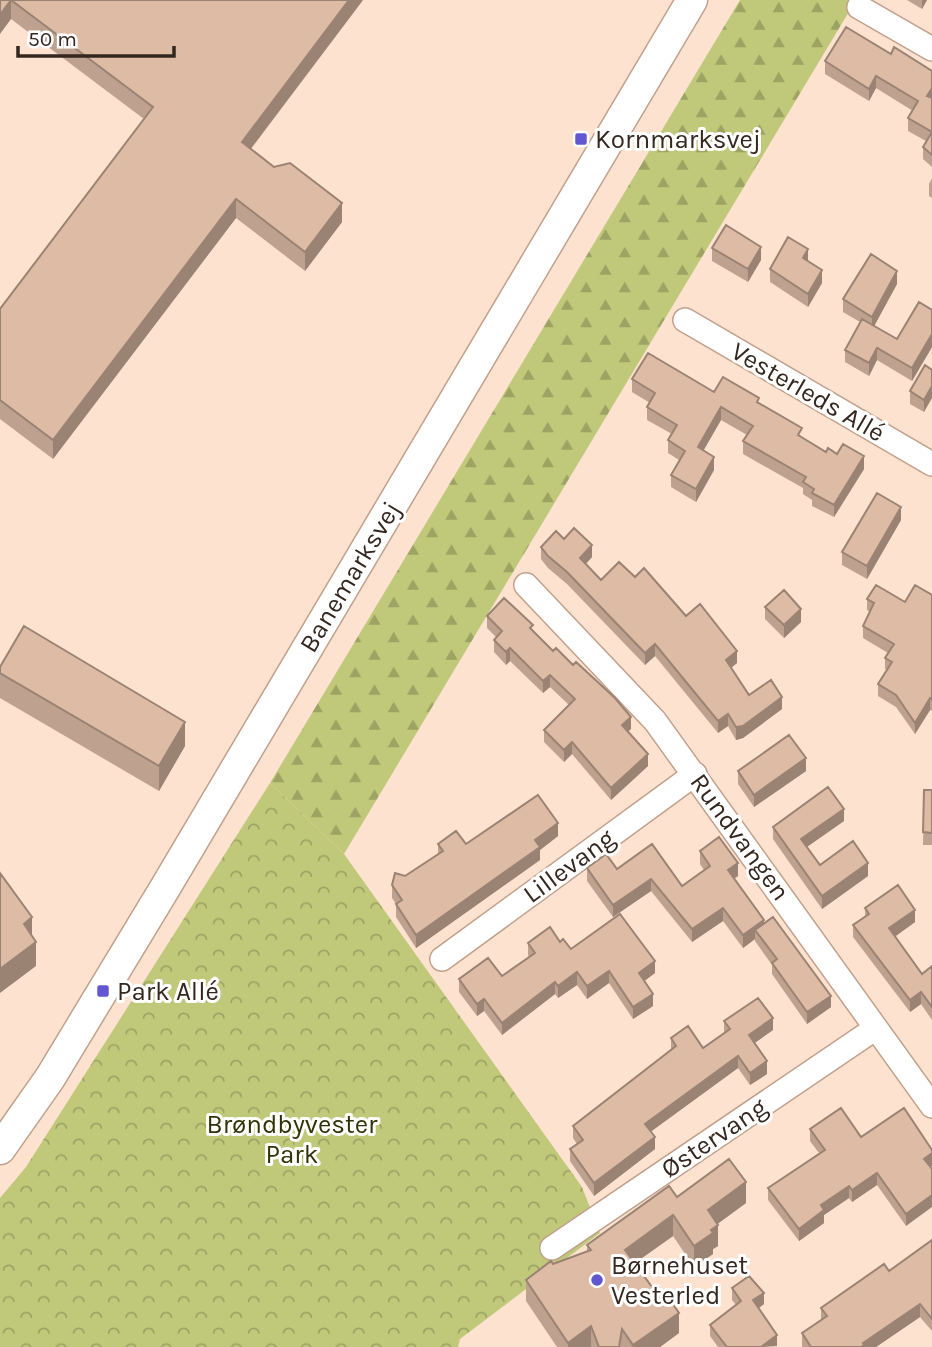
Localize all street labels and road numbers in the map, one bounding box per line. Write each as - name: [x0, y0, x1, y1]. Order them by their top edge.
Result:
- street label: Vesterleds Allé: [726, 336, 890, 448]
- street label: Banemarksvej: [293, 496, 407, 658]
- street label: Rundvangen: [684, 767, 796, 907]
- street label: Lillevang: [517, 822, 621, 910]
- street label: Østervang: [655, 1091, 773, 1185]

